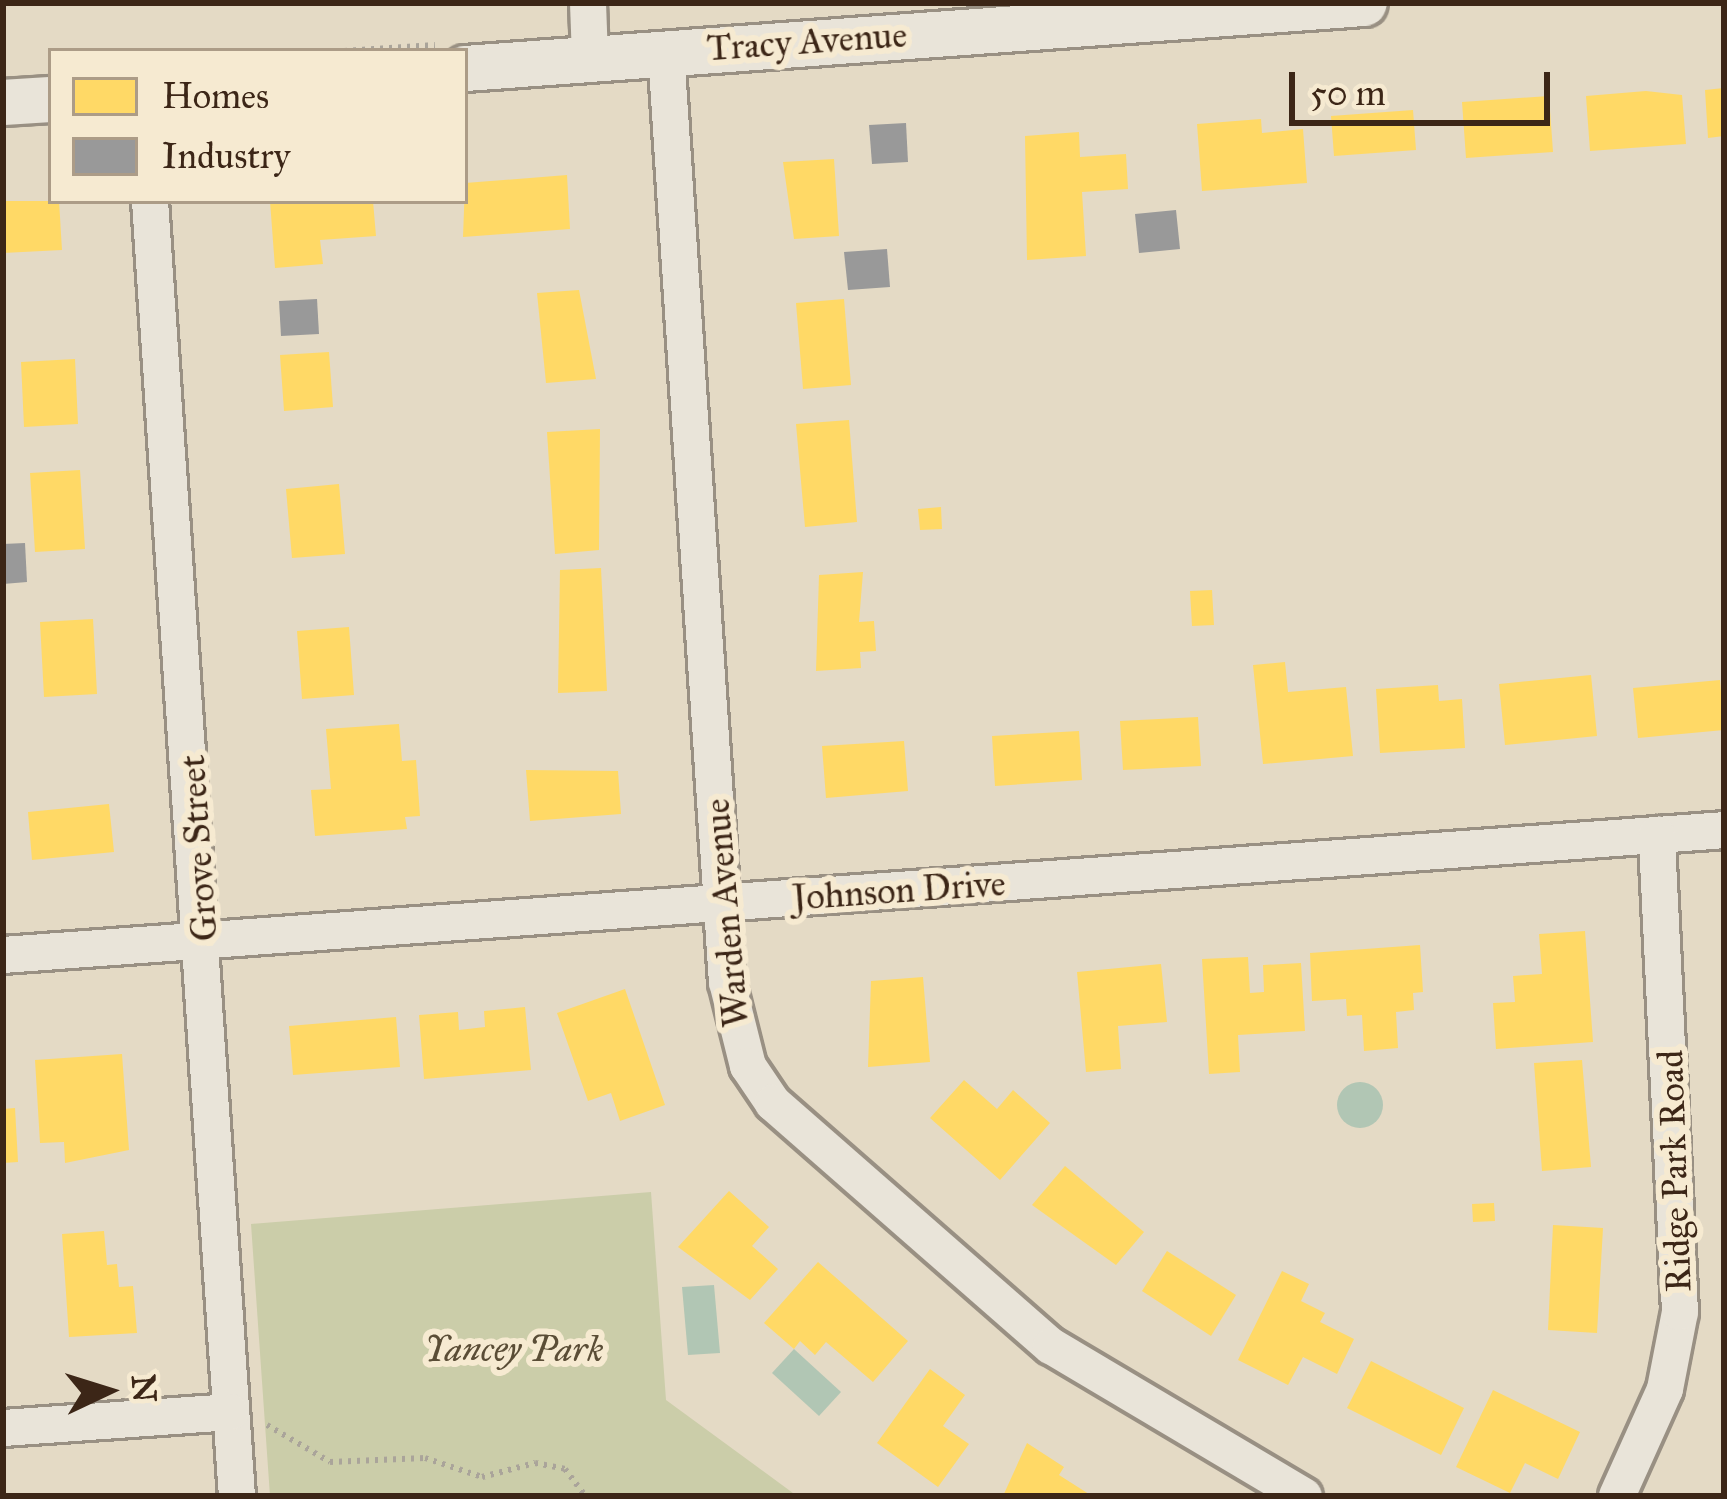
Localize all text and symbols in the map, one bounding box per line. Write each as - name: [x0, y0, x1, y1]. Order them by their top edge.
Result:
- street label: Tracy Avenue: [706, 13, 908, 71]
- legend: [48, 48, 468, 204]
- scale bar: [1295, 48, 1556, 122]
- text: 50 m: [1310, 71, 1386, 115]
- text: Homes: [162, 74, 269, 118]
- text: Industry: [162, 134, 290, 178]
- street label: Grove Street: [171, 753, 227, 943]
- street label: Warden Avenue: [695, 797, 759, 1029]
- street label: Johnson Drive: [791, 862, 1007, 920]
- street label: Ridge Park Road: [1649, 1049, 1701, 1293]
- park label: Yancey Park: [425, 1328, 603, 1372]
- north arrow: [48, 1331, 168, 1451]
- text: N: [123, 1373, 165, 1404]

